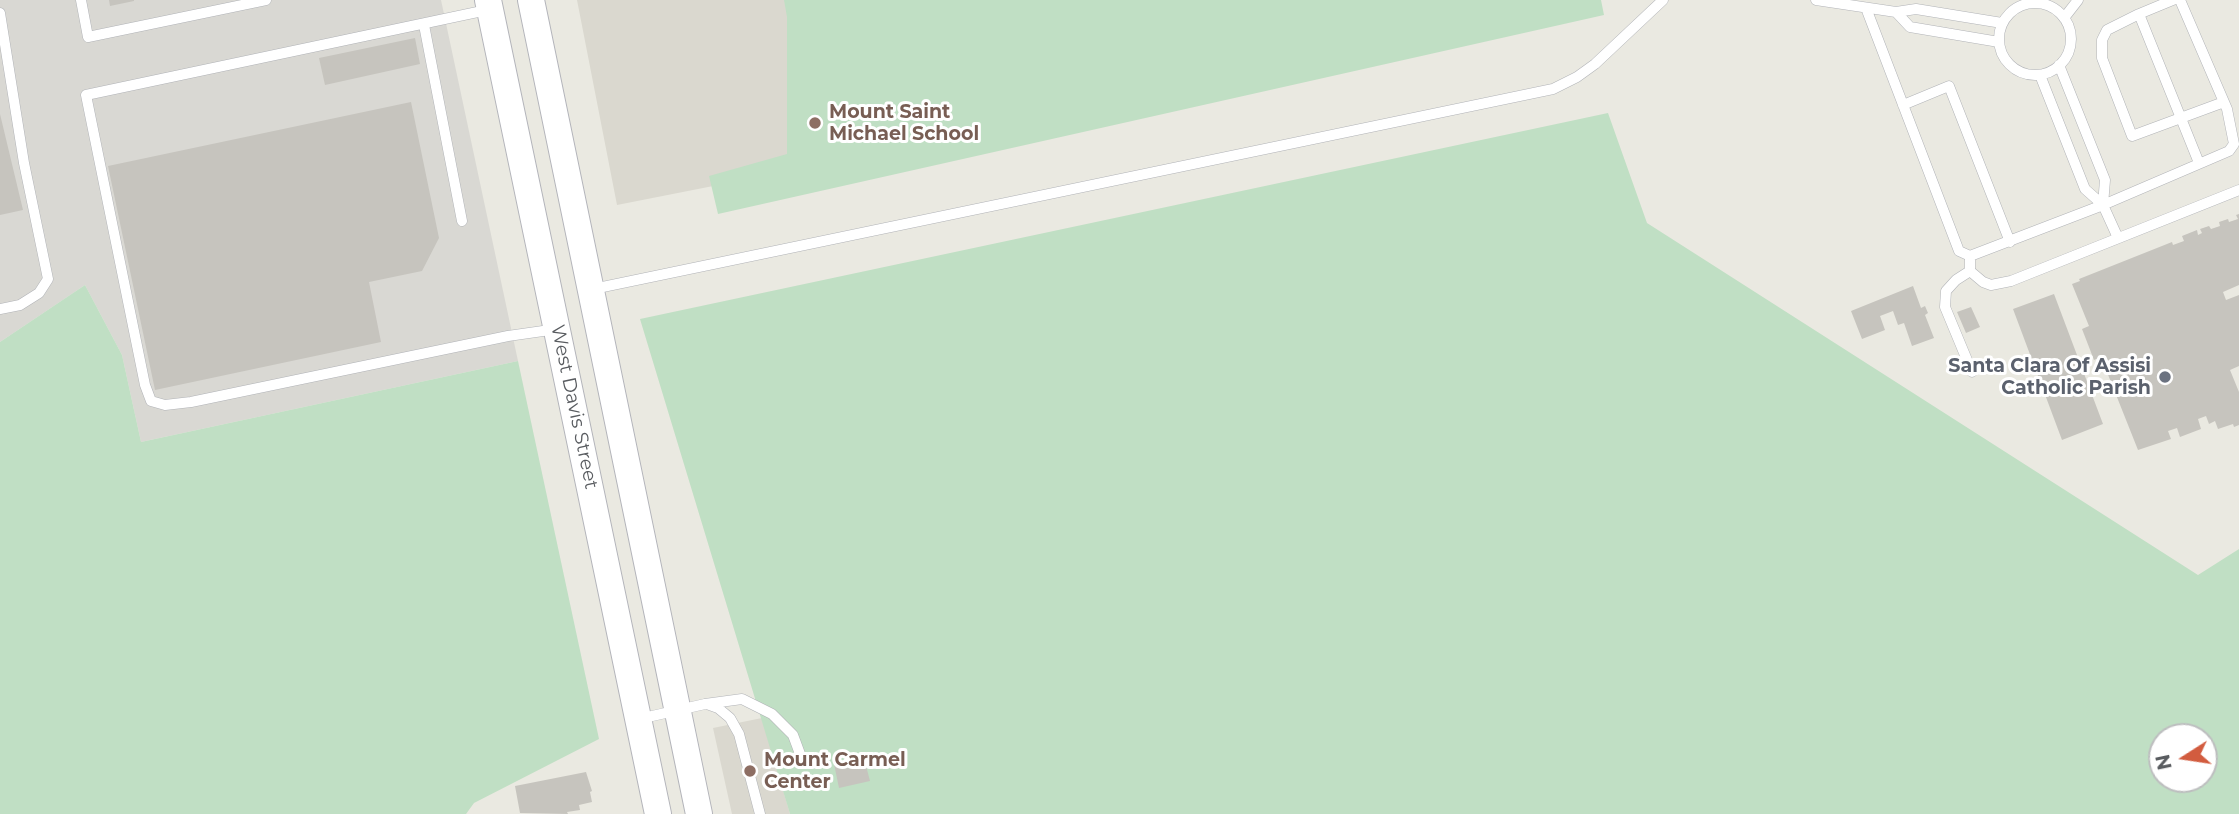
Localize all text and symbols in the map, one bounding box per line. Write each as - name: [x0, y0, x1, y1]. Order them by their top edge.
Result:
- place label: Mount Saint Michael School: [829, 101, 979, 145]
- marker: Mount Saint Michael School: [807, 115, 823, 131]
- street label: West Davis Street: [545, 323, 603, 491]
- place label: Santa Clara Of Assisi Catholic Parish: [1948, 355, 2151, 399]
- marker: Santa Clara Of Assisi Catholic Parish: [2157, 369, 2173, 385]
- north arrow: [2148, 723, 2218, 793]
- place label: Mount Carmel Center: [764, 749, 906, 793]
- text: N: [2151, 752, 2177, 772]
- marker: Mount Carmel Center: [742, 763, 758, 779]

